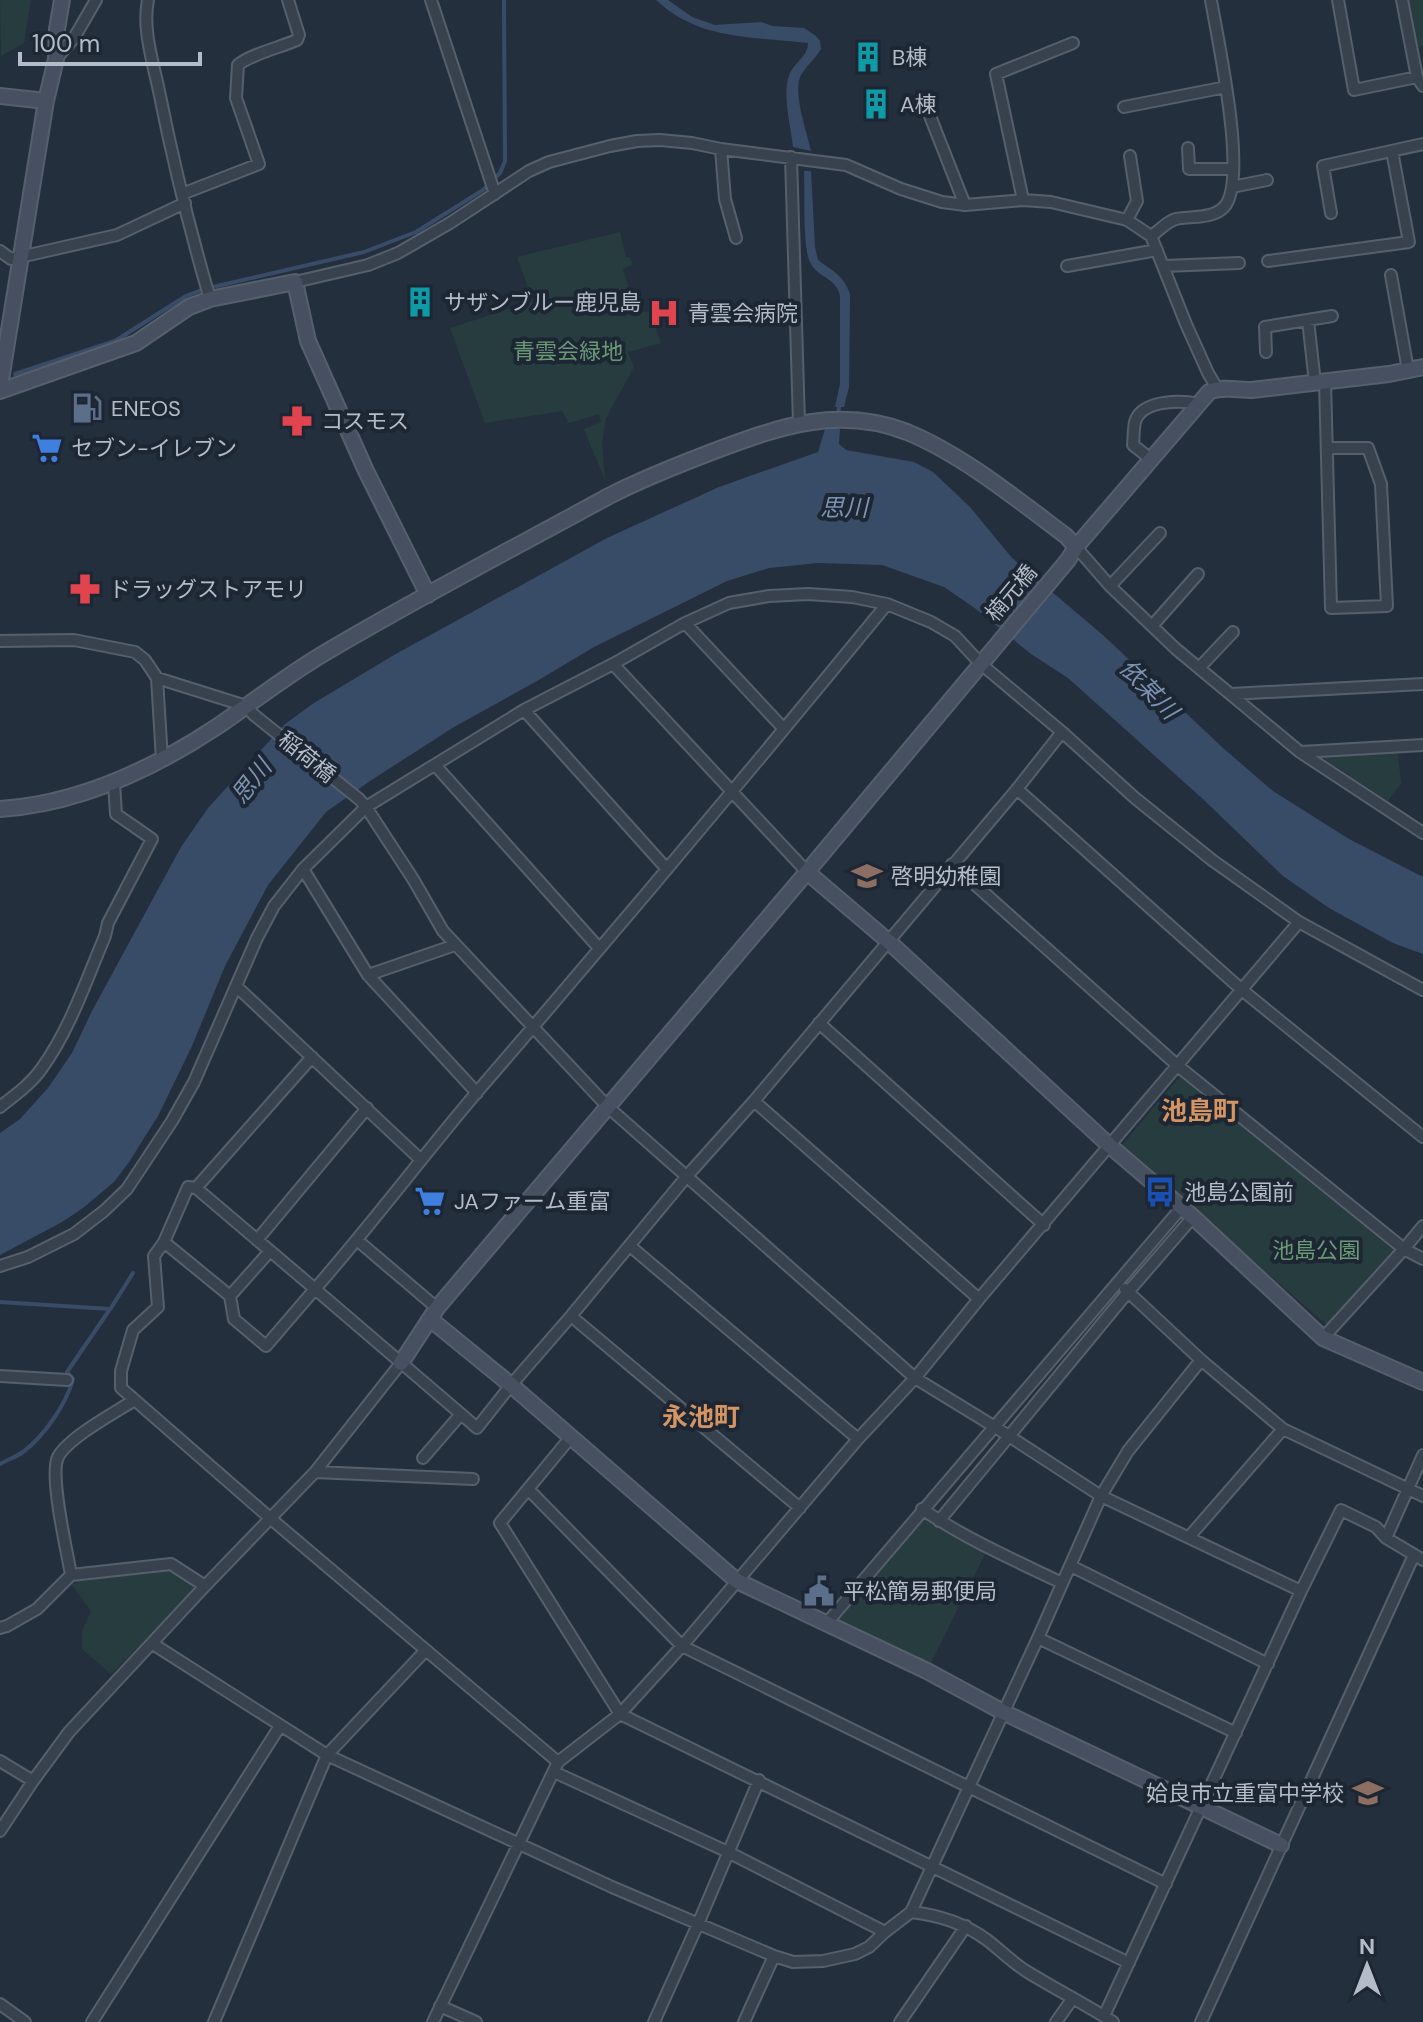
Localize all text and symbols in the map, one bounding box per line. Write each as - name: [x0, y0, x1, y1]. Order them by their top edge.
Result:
- scale bar: [20, 16, 200, 66]
- text: 100 m: [32, 28, 100, 59]
- building icon: B棟: [851, 40, 885, 74]
- place label: B棟: [892, 43, 927, 72]
- building icon: A棟: [859, 87, 893, 121]
- place label: A棟: [900, 90, 937, 119]
- building icon: サザンブルー鹿児島: [403, 285, 437, 319]
- place label: サザンブルー鹿児島: [444, 288, 641, 317]
- hospital icon: 青雲会病院: [647, 296, 681, 330]
- place label: 青雲会病院: [688, 299, 798, 328]
- park label: 青雲会緑地: [513, 337, 623, 366]
- fuel station icon: ENEOS: [70, 391, 104, 425]
- place label: ENEOS: [111, 394, 181, 423]
- pharmacy icon: コスモス: [280, 404, 314, 438]
- place label: コスモス: [321, 407, 409, 436]
- supermarket icon: セブン-イレブン: [30, 431, 64, 465]
- place label: セブン-イレブン: [71, 434, 237, 463]
- water label: 思川: [820, 492, 871, 523]
- street label: 楠元橋: [979, 558, 1043, 628]
- pharmacy icon: ドラッグストアモリ: [68, 572, 102, 606]
- place label: ドラッグストアモリ: [109, 575, 307, 604]
- water label: 依某川: [1113, 652, 1187, 728]
- street label: 稲荷橋: [272, 725, 342, 789]
- water label: 思川: [224, 750, 280, 809]
- school or university icon: 啓明幼稚園: [850, 859, 884, 893]
- place label: 啓明幼稚園: [891, 862, 1001, 891]
- district label: 池島町: [1161, 1094, 1239, 1128]
- bus stop icon: 池島公園前: [1143, 1175, 1177, 1209]
- place label: 池島公園前: [1184, 1178, 1294, 1207]
- supermarket icon: JAファーム重富: [413, 1184, 447, 1218]
- place label: JAファーム重富: [454, 1187, 610, 1216]
- park label: 池島公園: [1272, 1236, 1360, 1265]
- district label: 永池町: [662, 1400, 740, 1434]
- public building icon: 平松簡易郵便局: [802, 1574, 836, 1608]
- place label: 平松簡易郵便局: [843, 1577, 997, 1606]
- school or university icon: 姶良市立重富中学校: [1351, 1776, 1385, 1810]
- place label: 姶良市立重富中学校: [1146, 1779, 1344, 1808]
- north arrow: [1327, 1926, 1407, 2006]
- text: N: [1359, 1932, 1375, 1961]

